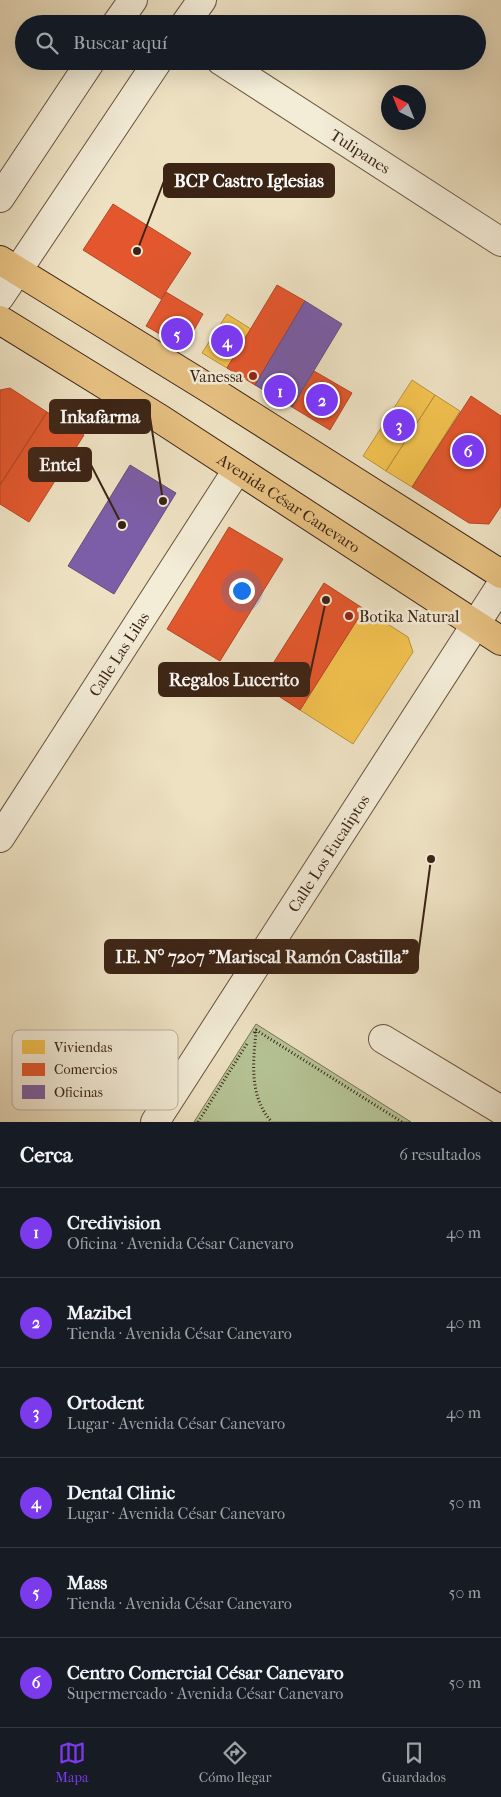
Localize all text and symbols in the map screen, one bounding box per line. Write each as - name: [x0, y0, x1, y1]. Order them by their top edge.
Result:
- search box: [15, 15, 486, 70]
- icon: search: [33, 29, 61, 57]
- text: Buscar aquí: [73, 32, 167, 54]
- north arrow: [381, 85, 426, 130]
- street label: Tulipanes: [327, 125, 394, 178]
- callout: BCP Castro Iglesias: [164, 164, 334, 197]
- text: BCP Castro Iglesias: [174, 171, 324, 192]
- pin: 5: [161, 315, 193, 353]
- pin: 4: [211, 322, 243, 360]
- place label: Vanessa: [189, 367, 244, 386]
- marker: Vanessa: [247, 370, 259, 382]
- pin: 1: [264, 372, 296, 410]
- pin: 2: [306, 381, 338, 419]
- callout: Inkafarma: [50, 400, 150, 433]
- pin: 3: [383, 406, 415, 444]
- text: Inkafarma: [60, 407, 141, 428]
- pin: 6: [452, 432, 484, 470]
- callout: Entel: [29, 448, 91, 481]
- street label: Avenida César Canevaro: [213, 449, 364, 557]
- text: Entel: [39, 455, 82, 476]
- your location: [229, 578, 255, 604]
- place label: Botika Natural: [359, 607, 460, 626]
- street label: Calle Las Lilas: [85, 608, 153, 700]
- marker: Botika Natural: [343, 610, 355, 622]
- callout: Regalos Lucerito: [159, 663, 309, 696]
- text: Regalos Lucerito: [169, 670, 299, 691]
- street label: Calle Los Eucaliptos: [284, 791, 374, 916]
- callout: I.E. N° 7207 "Mariscal Ramón Castilla": [105, 940, 418, 973]
- text: I.E. N° 7207 "Mariscal Ramón Castilla": [115, 947, 409, 968]
- legend: [12, 1030, 178, 1110]
- text: Viviendas: [53, 1039, 112, 1056]
- text: Comercios: [54, 1061, 117, 1078]
- text: Oficinas: [54, 1084, 103, 1101]
- text: Cerca: [20, 1143, 72, 1167]
- text: 6 resultados: [399, 1145, 481, 1164]
- text: Credivision: [67, 1212, 161, 1234]
- text: 1: [33, 1223, 39, 1242]
- text: 40 m: [446, 1223, 481, 1242]
- text: Oficina · Avenida César Canevaro: [67, 1234, 294, 1253]
- text: Mazibel: [67, 1302, 132, 1324]
- text: 2: [32, 1313, 40, 1332]
- text: 40 m: [446, 1313, 481, 1332]
- text: Tienda · Avenida César Canevaro: [67, 1324, 292, 1343]
- text: Ortodent: [67, 1392, 144, 1414]
- text: 3: [33, 1403, 39, 1422]
- text: 40 m: [446, 1403, 481, 1422]
- text: Lugar · Avenida César Canevaro: [67, 1414, 285, 1433]
- text: Dental Clinic: [67, 1482, 175, 1504]
- text: 4: [31, 1493, 41, 1512]
- text: 50 m: [449, 1493, 481, 1512]
- text: Lugar · Avenida César Canevaro: [67, 1504, 285, 1523]
- text: Mass: [67, 1572, 107, 1594]
- text: 5: [33, 1583, 39, 1602]
- text: 50 m: [449, 1583, 481, 1602]
- text: Tienda · Avenida César Canevaro: [67, 1594, 292, 1613]
- text: Centro Comercial César Canevaro: [67, 1662, 344, 1684]
- text: 6: [32, 1673, 40, 1692]
- text: 50 m: [449, 1673, 481, 1692]
- text: Supermercado · Avenida César Canevaro: [67, 1684, 343, 1703]
- tab: Mapa: [55, 1739, 89, 1786]
- tab: Cómo llegar: [199, 1739, 271, 1786]
- tab: Guardados: [382, 1739, 446, 1786]

